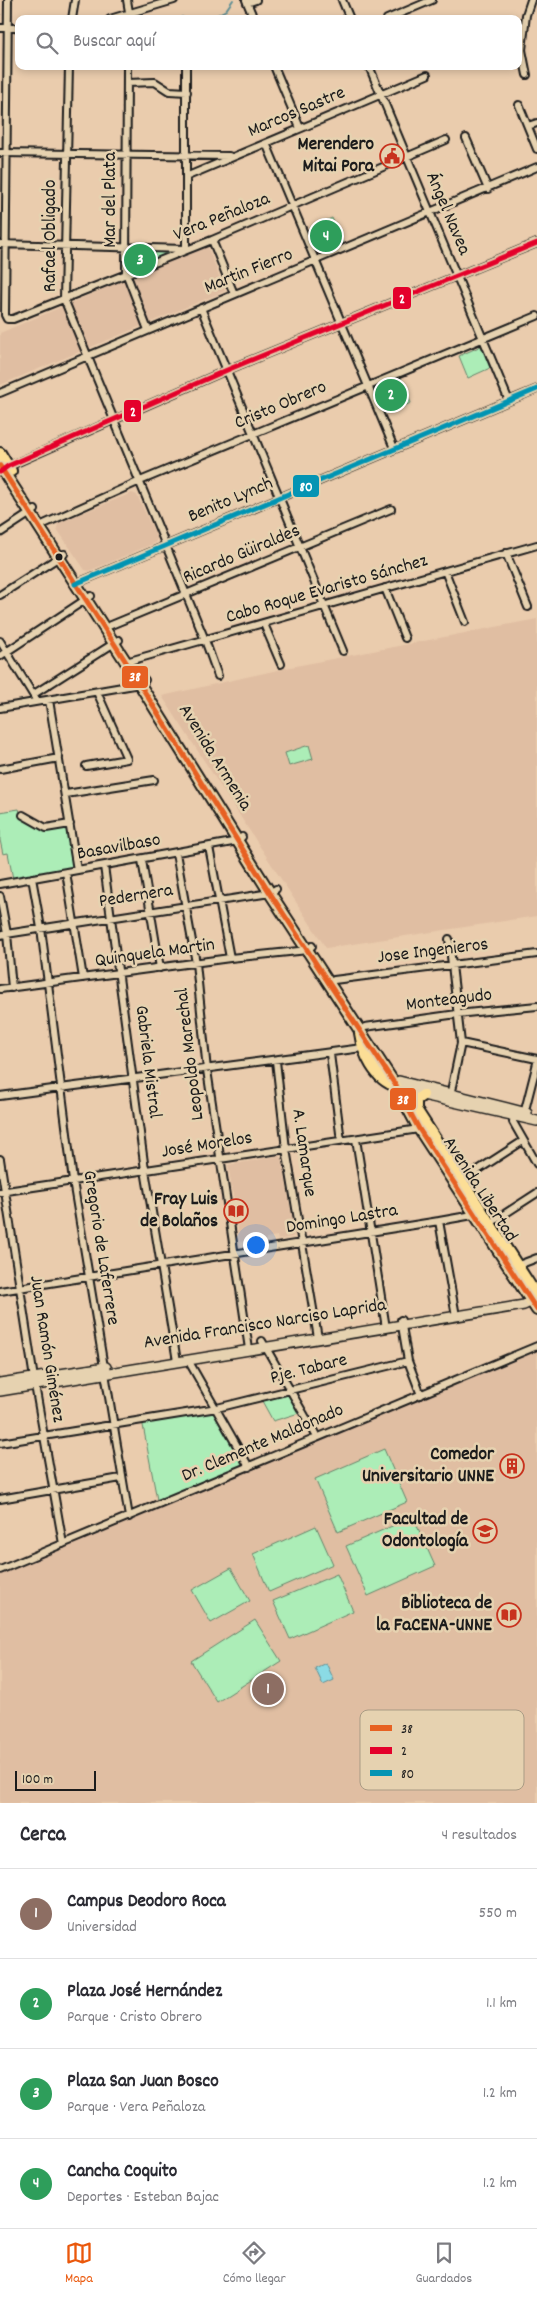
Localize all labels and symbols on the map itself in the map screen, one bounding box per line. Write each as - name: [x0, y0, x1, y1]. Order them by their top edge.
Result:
- street label: Marcos Sastre: [244, 80, 350, 146]
- place label: Merendero Mitai Pora: [298, 132, 375, 181]
- public building icon: Merendero Mitai Pora: [379, 143, 405, 169]
- street label: Mar del Plata: [98, 151, 125, 248]
- street label: Ángel Navea: [417, 168, 477, 261]
- street label: Rafael Obligado: [38, 180, 65, 292]
- street label: Vera Peñaloza: [170, 186, 275, 250]
- pin: 4: [310, 217, 342, 255]
- pin: 3: [124, 241, 156, 279]
- street label: Martin Fierro: [201, 242, 297, 302]
- line badge: 2: [392, 286, 412, 310]
- text: 2: [399, 290, 405, 310]
- street label: Cristo Obrero: [231, 374, 331, 438]
- pin: 2: [375, 376, 407, 414]
- line badge: 2: [123, 399, 142, 423]
- text: 2: [130, 403, 136, 423]
- street label: Benito Lynch: [184, 471, 278, 531]
- line badge: 80: [292, 474, 320, 498]
- text: 80: [299, 478, 313, 498]
- street label: Ricardo Güiraldes: [179, 518, 305, 592]
- street label: Cabo Roque Evaristo Sánchez: [223, 548, 431, 632]
- unlabelled marker: [54, 552, 64, 562]
- line badge: 38: [121, 665, 149, 689]
- text: 38: [129, 668, 141, 688]
- street label: Avenida Armenia: [170, 699, 258, 817]
- street label: Basavilbaso: [75, 827, 163, 869]
- street label: Pedernera: [97, 878, 176, 916]
- street label: Quinquela Martin: [93, 932, 217, 976]
- street label: Jose Ingenieros: [376, 932, 490, 972]
- street label: Monteagudo: [404, 982, 494, 1020]
- street label: Leopoldo Marechal: [169, 986, 213, 1122]
- street label: Gabriela Mistral: [127, 1004, 167, 1120]
- line badge: 38: [389, 1087, 417, 1111]
- text: 38: [397, 1091, 409, 1111]
- street label: A. Lamarque: [283, 1107, 323, 1199]
- street label: José Morelos: [160, 1125, 254, 1167]
- street label: Avenida Libertad: [435, 1132, 523, 1248]
- street label: Gregorio de Laferrere: [74, 1169, 126, 1327]
- place label: Fray Luis de Bolaños: [140, 1187, 218, 1236]
- library icon: Fray Luis de Bolaños: [223, 1198, 249, 1224]
- street label: Domingo Lastra: [284, 1198, 401, 1242]
- your location: [243, 1232, 269, 1258]
- street label: Juan Ramón Giménez: [21, 1273, 71, 1425]
- street label: Avenida Francisco Narciso Laprida: [142, 1292, 389, 1357]
- street label: Pje. Tabare: [268, 1347, 350, 1393]
- street label: Dr. Clemente Maldonado: [178, 1398, 348, 1490]
- place label: Comedor Universitario UNNE: [362, 1442, 495, 1491]
- building icon: Comedor Universitario UNNE: [499, 1453, 525, 1479]
- place label: Facultad de Odontología: [382, 1507, 469, 1556]
- school or university icon: Facultad de Odontología: [472, 1518, 498, 1544]
- place label: Biblioteca de la FaCENA-UNNE: [376, 1591, 492, 1640]
- library icon: Biblioteca de la FaCENA-UNNE: [496, 1602, 522, 1628]
- pin: 1: [252, 1670, 284, 1708]
- legend: [360, 1710, 524, 1790]
- text: 38: [401, 1720, 413, 1740]
- text: 2: [401, 1742, 407, 1762]
- text: 80: [401, 1765, 414, 1785]
- scale bar: [15, 1768, 96, 1791]

